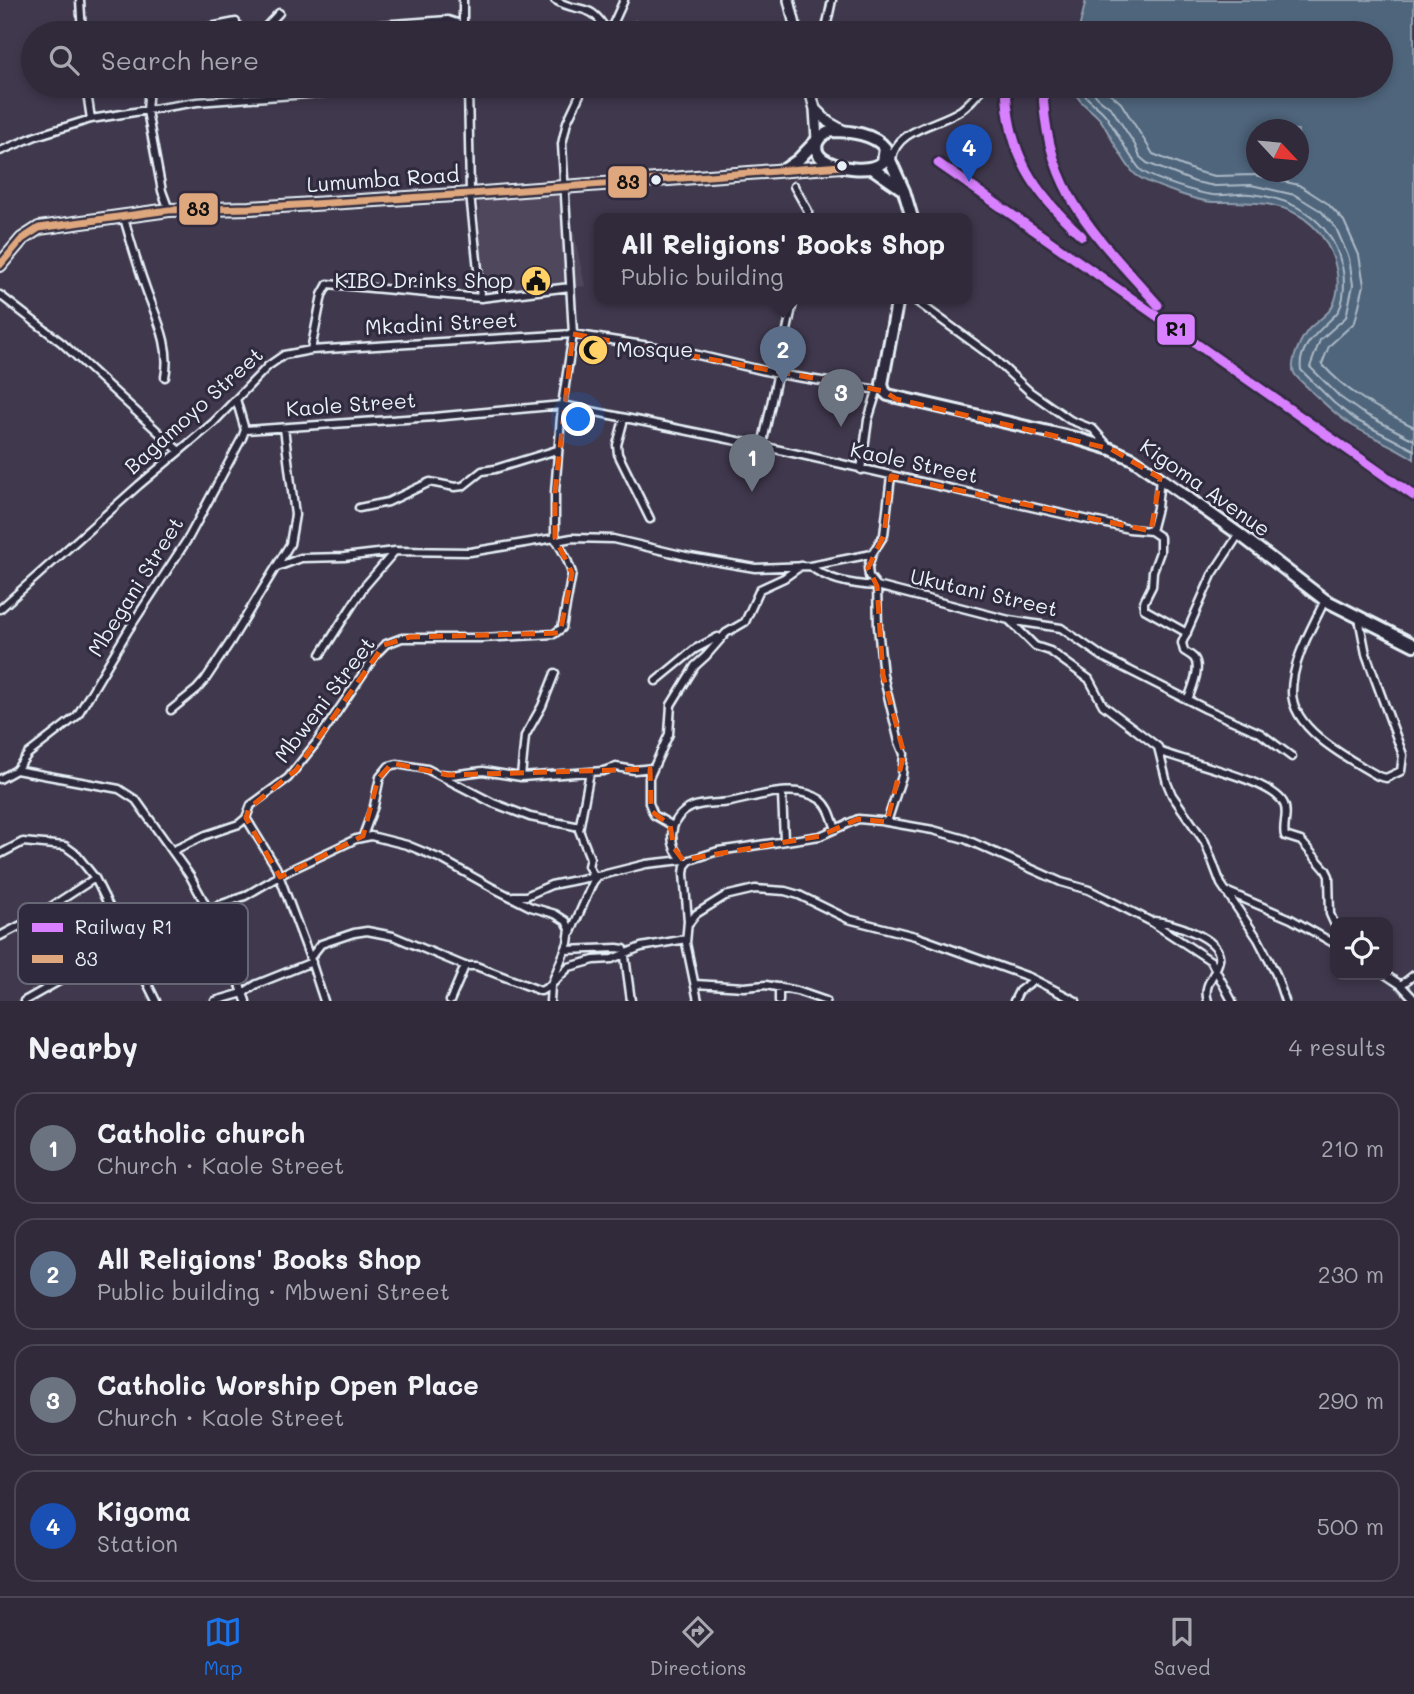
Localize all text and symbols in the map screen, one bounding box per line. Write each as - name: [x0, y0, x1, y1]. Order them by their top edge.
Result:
- search box: [21, 21, 1393, 98]
- icon: search: [45, 41, 83, 79]
- text: Search here: [101, 43, 259, 77]
- north arrow: [1246, 119, 1309, 182]
- pin: 4: [946, 124, 992, 182]
- unlabelled marker: [835, 159, 849, 173]
- street label: Lumumba Road: [306, 160, 460, 197]
- line badge: 83: [607, 165, 648, 199]
- text: 83: [616, 169, 640, 194]
- unlabelled marker: [649, 173, 663, 187]
- line badge: 83: [178, 192, 219, 226]
- text: 83: [186, 196, 210, 221]
- popup: [594, 213, 972, 304]
- text: All Religions' Books Shop: [621, 227, 945, 261]
- text: Public building: [621, 261, 784, 291]
- public building icon: KIBO Drinks Shop: [519, 264, 553, 298]
- place label: KIBO Drinks Shop: [334, 266, 513, 293]
- street label: Mkadini Street: [364, 305, 518, 340]
- line badge: R1: [1156, 313, 1196, 346]
- text: R1: [1165, 316, 1187, 341]
- pin: 2: [760, 326, 806, 384]
- mosque icon: Mosque: [576, 333, 610, 367]
- place label: Mosque: [616, 335, 693, 362]
- street label: Bagamoyo Street: [118, 340, 268, 479]
- pin: 3: [818, 369, 864, 427]
- street label: Kaole Street: [285, 385, 417, 422]
- your location: [561, 402, 595, 436]
- street label: Kigoma Avenue: [1135, 432, 1276, 542]
- pin: 1: [729, 434, 775, 492]
- street label: Kaole Street: [848, 435, 981, 488]
- street label: Mbegani Street: [81, 511, 189, 661]
- street label: Ukutani Street: [908, 561, 1061, 622]
- street label: Mbweni Street: [268, 631, 380, 768]
- legend: [18, 903, 248, 984]
- text: Railway R1: [75, 914, 173, 939]
- map controls: [1330, 917, 1393, 980]
- button: locate: [1330, 917, 1393, 980]
- text: 83: [75, 946, 98, 971]
- text: Nearby: [28, 1027, 138, 1067]
- text: 4 results: [1289, 1032, 1386, 1062]
- text: Catholic church: [97, 1116, 305, 1150]
- text: 1: [48, 1133, 58, 1163]
- text: 210 m: [1321, 1133, 1384, 1163]
- text: Church · Kaole Street: [97, 1150, 344, 1180]
- text: All Religions' Books Shop: [97, 1242, 421, 1276]
- text: 2: [47, 1259, 59, 1289]
- text: 230 m: [1318, 1259, 1384, 1289]
- text: Public building · Mbweni Street: [97, 1276, 450, 1306]
- text: Catholic Worship Open Place: [97, 1368, 479, 1402]
- text: 3: [46, 1385, 60, 1415]
- text: 290 m: [1318, 1385, 1384, 1415]
- text: Church · Kaole Street: [97, 1402, 344, 1432]
- text: Kigoma: [97, 1494, 191, 1528]
- text: 4: [46, 1511, 60, 1541]
- text: 500 m: [1317, 1511, 1384, 1541]
- text: Station: [97, 1528, 178, 1558]
- tab: Map: [204, 1613, 242, 1680]
- tab: Directions: [650, 1613, 746, 1680]
- tab: Saved: [1154, 1613, 1210, 1680]

